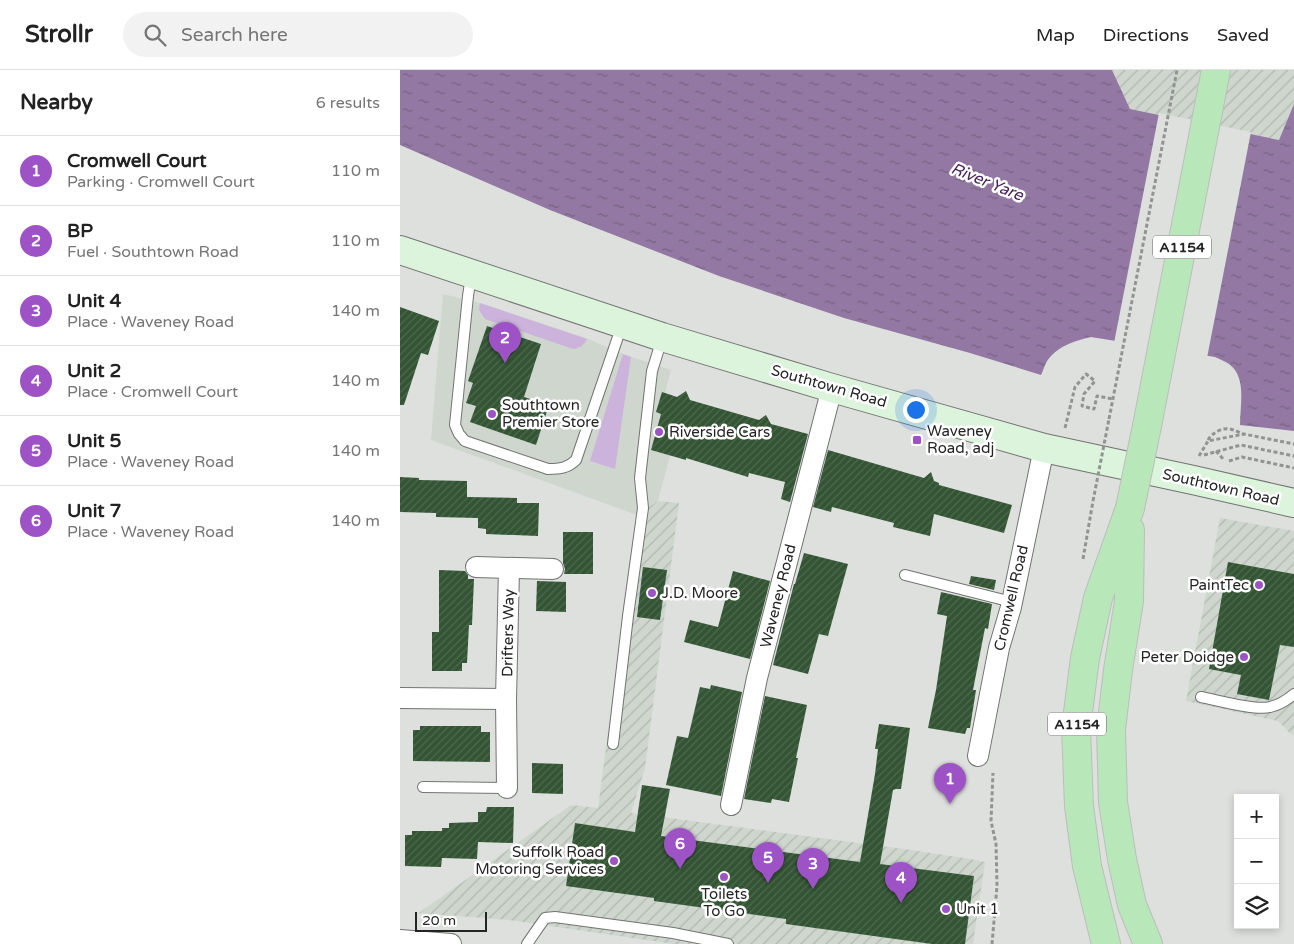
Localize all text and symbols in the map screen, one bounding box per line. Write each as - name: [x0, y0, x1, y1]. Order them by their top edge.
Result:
- search box: [123, 12, 473, 57]
- text: Strollr: [25, 20, 93, 49]
- icon: search: [141, 21, 169, 49]
- text: Search here: [181, 24, 288, 46]
- text: Map: [1036, 24, 1075, 46]
- text: Directions: [1103, 24, 1189, 46]
- text: Saved: [1217, 24, 1269, 46]
- text: Nearby: [20, 90, 93, 115]
- text: 6 results: [316, 93, 380, 113]
- text: Cromwell Court: [67, 150, 207, 172]
- water label: River Yare: [948, 159, 1027, 206]
- text: 1: [31, 161, 41, 181]
- text: 110 m: [331, 161, 380, 181]
- text: Parking · Cromwell Court: [67, 172, 255, 192]
- text: BP: [67, 220, 93, 242]
- text: 2: [31, 231, 41, 251]
- text: 110 m: [331, 231, 380, 251]
- road number: A1154: [1153, 236, 1211, 258]
- text: Fuel · Southtown Road: [67, 242, 239, 262]
- text: Unit 4: [67, 290, 122, 312]
- text: 3: [31, 301, 41, 321]
- text: 140 m: [331, 301, 380, 321]
- text: Place · Waveney Road: [67, 312, 234, 332]
- pin: 2: [489, 322, 521, 363]
- text: Unit 2: [67, 360, 122, 382]
- street label: Southtown Road: [769, 361, 889, 411]
- text: 4: [31, 371, 41, 391]
- text: 140 m: [331, 371, 380, 391]
- text: Place · Cromwell Court: [67, 382, 238, 402]
- place label: Southtown Premier Store: [502, 396, 599, 431]
- your location: [903, 397, 929, 423]
- marker: Southtown Premier Store: [486, 408, 498, 420]
- place label: Waveney Road, adj: [927, 422, 994, 457]
- place label: Riverside Cars: [669, 423, 770, 441]
- marker: Riverside Cars: [653, 426, 665, 438]
- text: Unit 5: [67, 430, 122, 452]
- marker: Waveney Road, adj: [911, 434, 923, 446]
- text: 5: [31, 441, 41, 461]
- text: 140 m: [331, 441, 380, 461]
- text: Place · Waveney Road: [67, 452, 234, 472]
- street label: Southtown Road: [1161, 465, 1281, 509]
- text: Unit 7: [67, 500, 122, 522]
- text: 6: [31, 511, 41, 531]
- text: 140 m: [331, 511, 380, 531]
- text: Place · Waveney Road: [67, 522, 234, 542]
- street label: Waveney Road: [756, 542, 800, 650]
- street label: Cromwell Road: [990, 543, 1032, 653]
- place label: PaintTec: [1189, 576, 1249, 594]
- marker: PaintTec: [1253, 579, 1265, 591]
- place label: J.D. Moore: [662, 584, 738, 602]
- marker: J.D. Moore: [646, 587, 658, 599]
- street label: Drifters Way: [498, 589, 518, 677]
- place label: Peter Doidge: [1141, 648, 1234, 666]
- marker: Peter Doidge: [1238, 651, 1250, 663]
- road number: A1154: [1048, 712, 1106, 736]
- pin: 1: [934, 763, 966, 804]
- map controls: [1234, 794, 1279, 929]
- button: +: [1234, 794, 1279, 839]
- pin: 6: [664, 828, 696, 869]
- button: −: [1234, 839, 1279, 884]
- pin: 5: [752, 842, 784, 883]
- place label: Suffolk Road Motoring Services: [475, 843, 604, 878]
- pin: 3: [797, 848, 829, 889]
- marker: Suffolk Road Motoring Services: [608, 855, 620, 867]
- pin: 4: [885, 862, 917, 903]
- marker: Toilets To Go: [718, 871, 730, 883]
- button: layers: [1234, 884, 1279, 929]
- place label: Toilets To Go: [701, 885, 747, 920]
- place label: Unit 1: [956, 900, 999, 918]
- marker: Unit 1: [940, 903, 952, 915]
- scale bar: [415, 909, 488, 932]
- text: 20 m: [422, 912, 456, 929]

